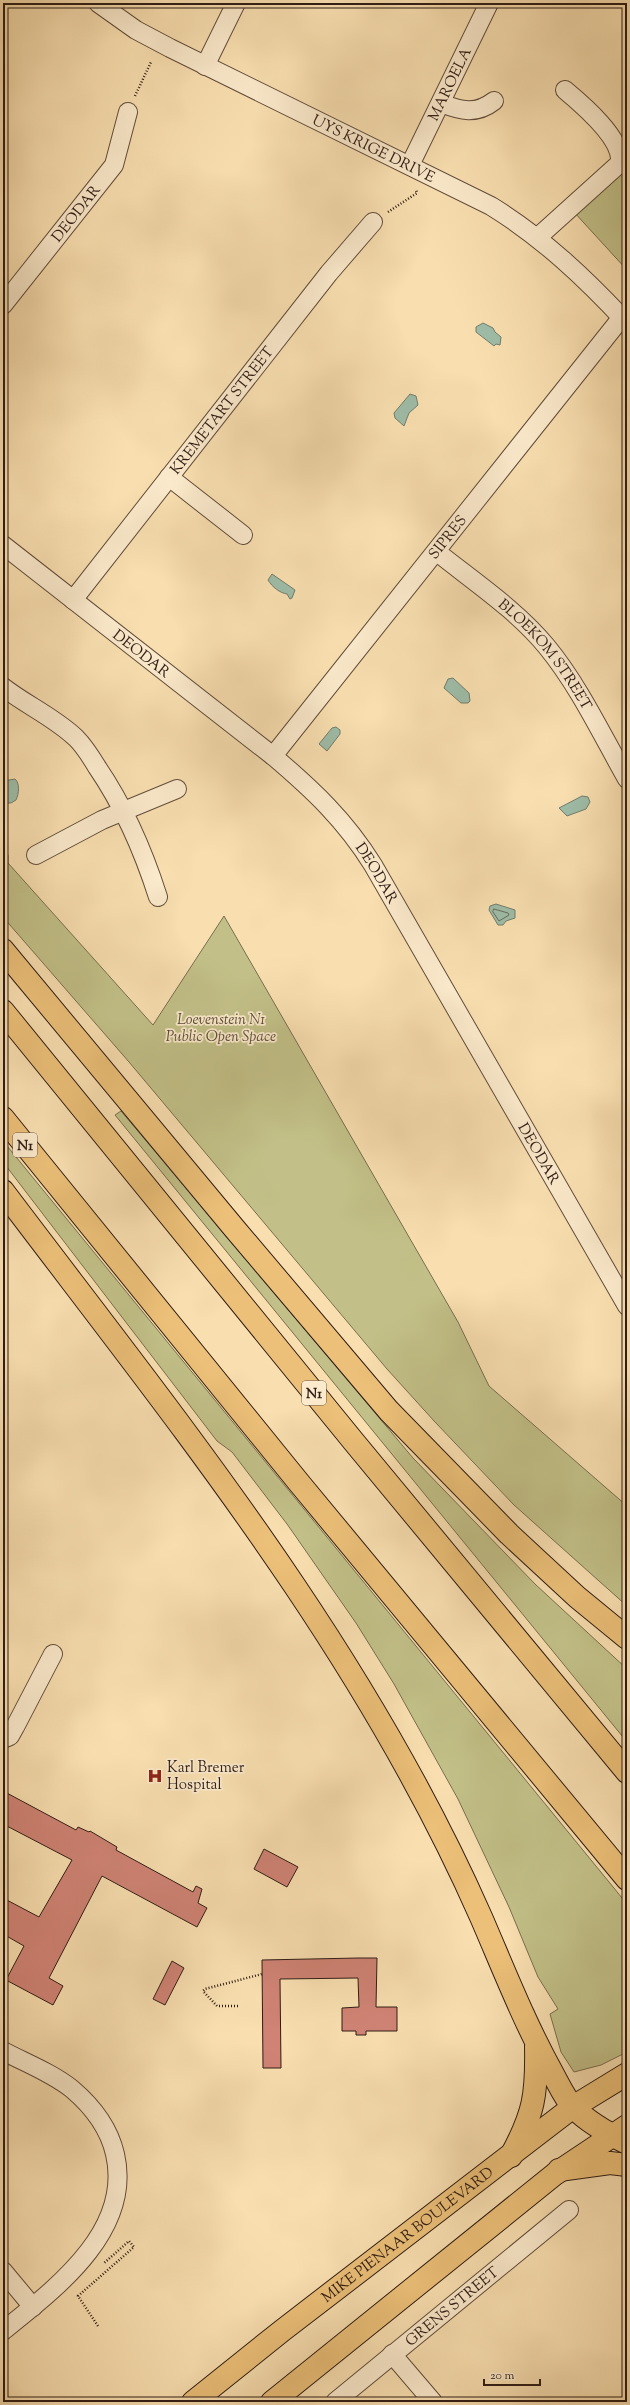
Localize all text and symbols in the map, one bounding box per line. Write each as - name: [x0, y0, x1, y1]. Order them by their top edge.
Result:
- street label: MAROELA: [424, 44, 478, 125]
- street label: UYS KRIGE DRIVE: [308, 110, 438, 189]
- street label: DEODAR: [48, 181, 106, 247]
- street label: KREMETART STREET: [166, 342, 280, 480]
- street label: SIPRES: [424, 511, 473, 564]
- street label: BLOEKOM STREET: [493, 595, 596, 715]
- street label: DEODAR: [108, 625, 174, 684]
- street label: DEODAR: [349, 839, 402, 908]
- park label: Loevenstein N1 Public Open Space: [166, 1010, 276, 1048]
- street label: DEODAR: [512, 1119, 564, 1189]
- road number: N1: [13, 1133, 37, 1157]
- road number: N1: [302, 1381, 326, 1405]
- place label: Karl Bremer Hospital: [167, 1758, 245, 1796]
- hospital icon: Karl Bremer Hospital: [146, 1767, 164, 1785]
- street label: MIKE PIENAAR BOULEVARD: [318, 2163, 499, 2309]
- street label: GRENS STREET: [401, 2262, 504, 2352]
- scale bar: [484, 2361, 540, 2387]
- text: 20 m: [490, 2367, 515, 2385]

